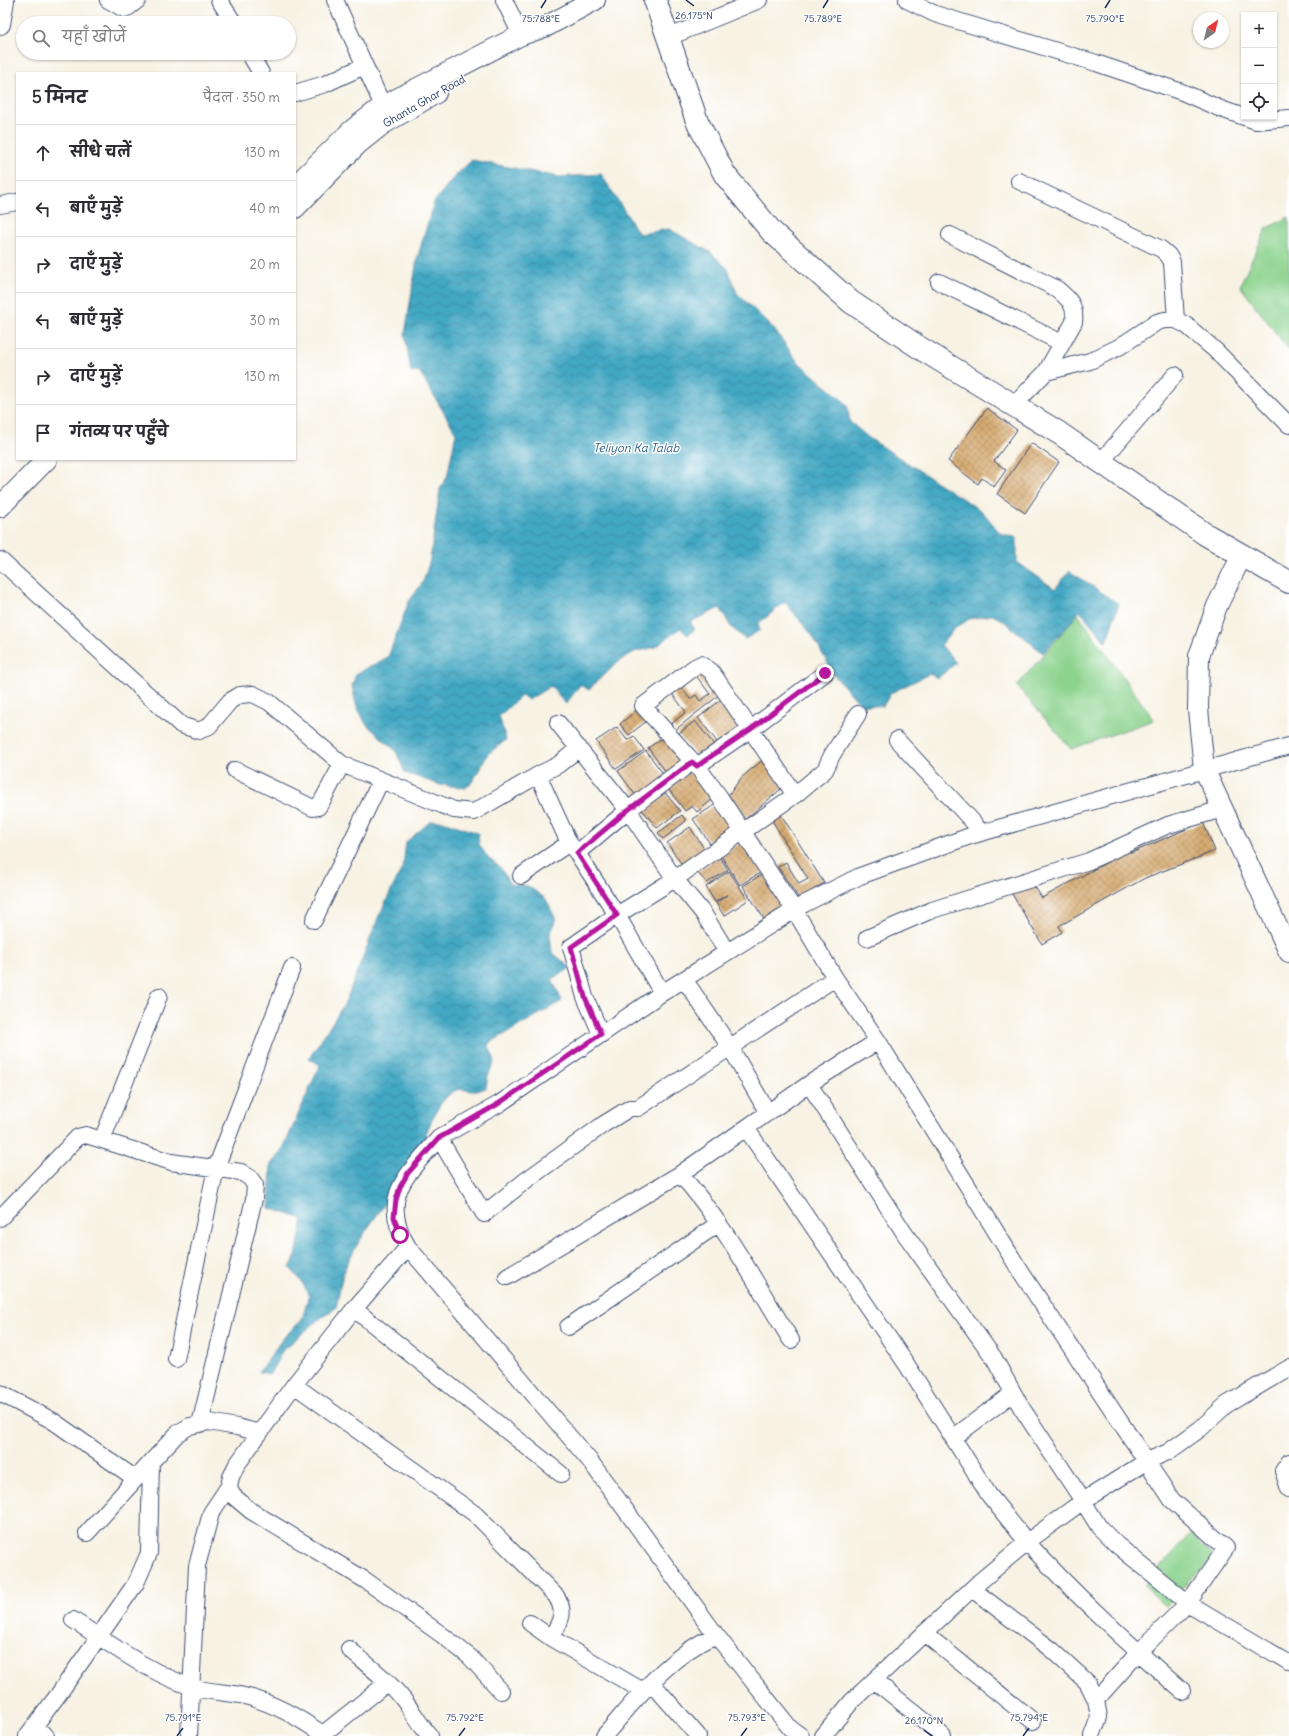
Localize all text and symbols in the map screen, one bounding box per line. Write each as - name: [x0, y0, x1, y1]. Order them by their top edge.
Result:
- text: 26.175°N: [675, 9, 713, 22]
- text: 75.788°E: [522, 12, 560, 25]
- text: 75.789°E: [804, 12, 842, 25]
- text: 75.790°E: [1085, 12, 1125, 25]
- north arrow: [1193, 12, 1229, 48]
- map controls: [1241, 12, 1277, 120]
- button: +: [1241, 12, 1277, 48]
- search box: [16, 16, 296, 60]
- icon: search: [30, 27, 52, 49]
- text: यहाँ खोजें: [62, 27, 126, 46]
- button: −: [1241, 48, 1277, 84]
- street label: Ghanta Ghar Road: [380, 71, 468, 130]
- button: locate: [1241, 84, 1277, 120]
- text: 5 मिनट: [32, 86, 87, 108]
- text: पैदल · 350 m: [203, 89, 280, 106]
- icon: ahead: [32, 142, 54, 164]
- text: सीधे चलें: [70, 142, 131, 161]
- text: 130 m: [244, 144, 280, 161]
- icon: left: [32, 198, 54, 220]
- text: बाएँ मुड़ें: [70, 198, 122, 217]
- text: 40 m: [249, 200, 280, 217]
- icon: right: [32, 254, 54, 276]
- text: दाएँ मुड़ें: [70, 254, 122, 273]
- text: 20 m: [250, 256, 280, 273]
- icon: left: [32, 310, 54, 332]
- text: बाएँ मुड़ें: [70, 310, 122, 329]
- text: 30 m: [250, 312, 280, 329]
- icon: right: [32, 366, 54, 388]
- text: दाएँ मुड़ें: [70, 366, 122, 385]
- text: 130 m: [244, 368, 280, 385]
- icon: arrive: [32, 422, 54, 444]
- text: गंतव्य पर पहुँचे: [70, 422, 168, 441]
- water label: Teliyon Ka Talab: [593, 440, 680, 455]
- route end: [816, 664, 834, 682]
- route start: [391, 1226, 409, 1244]
- text: 75.791°E: [165, 1711, 201, 1724]
- text: 75.792°E: [446, 1711, 484, 1724]
- text: 75.793°E: [728, 1711, 766, 1724]
- text: 75.794°E: [1010, 1711, 1048, 1724]
- text: 26.170°N: [905, 1714, 943, 1727]

